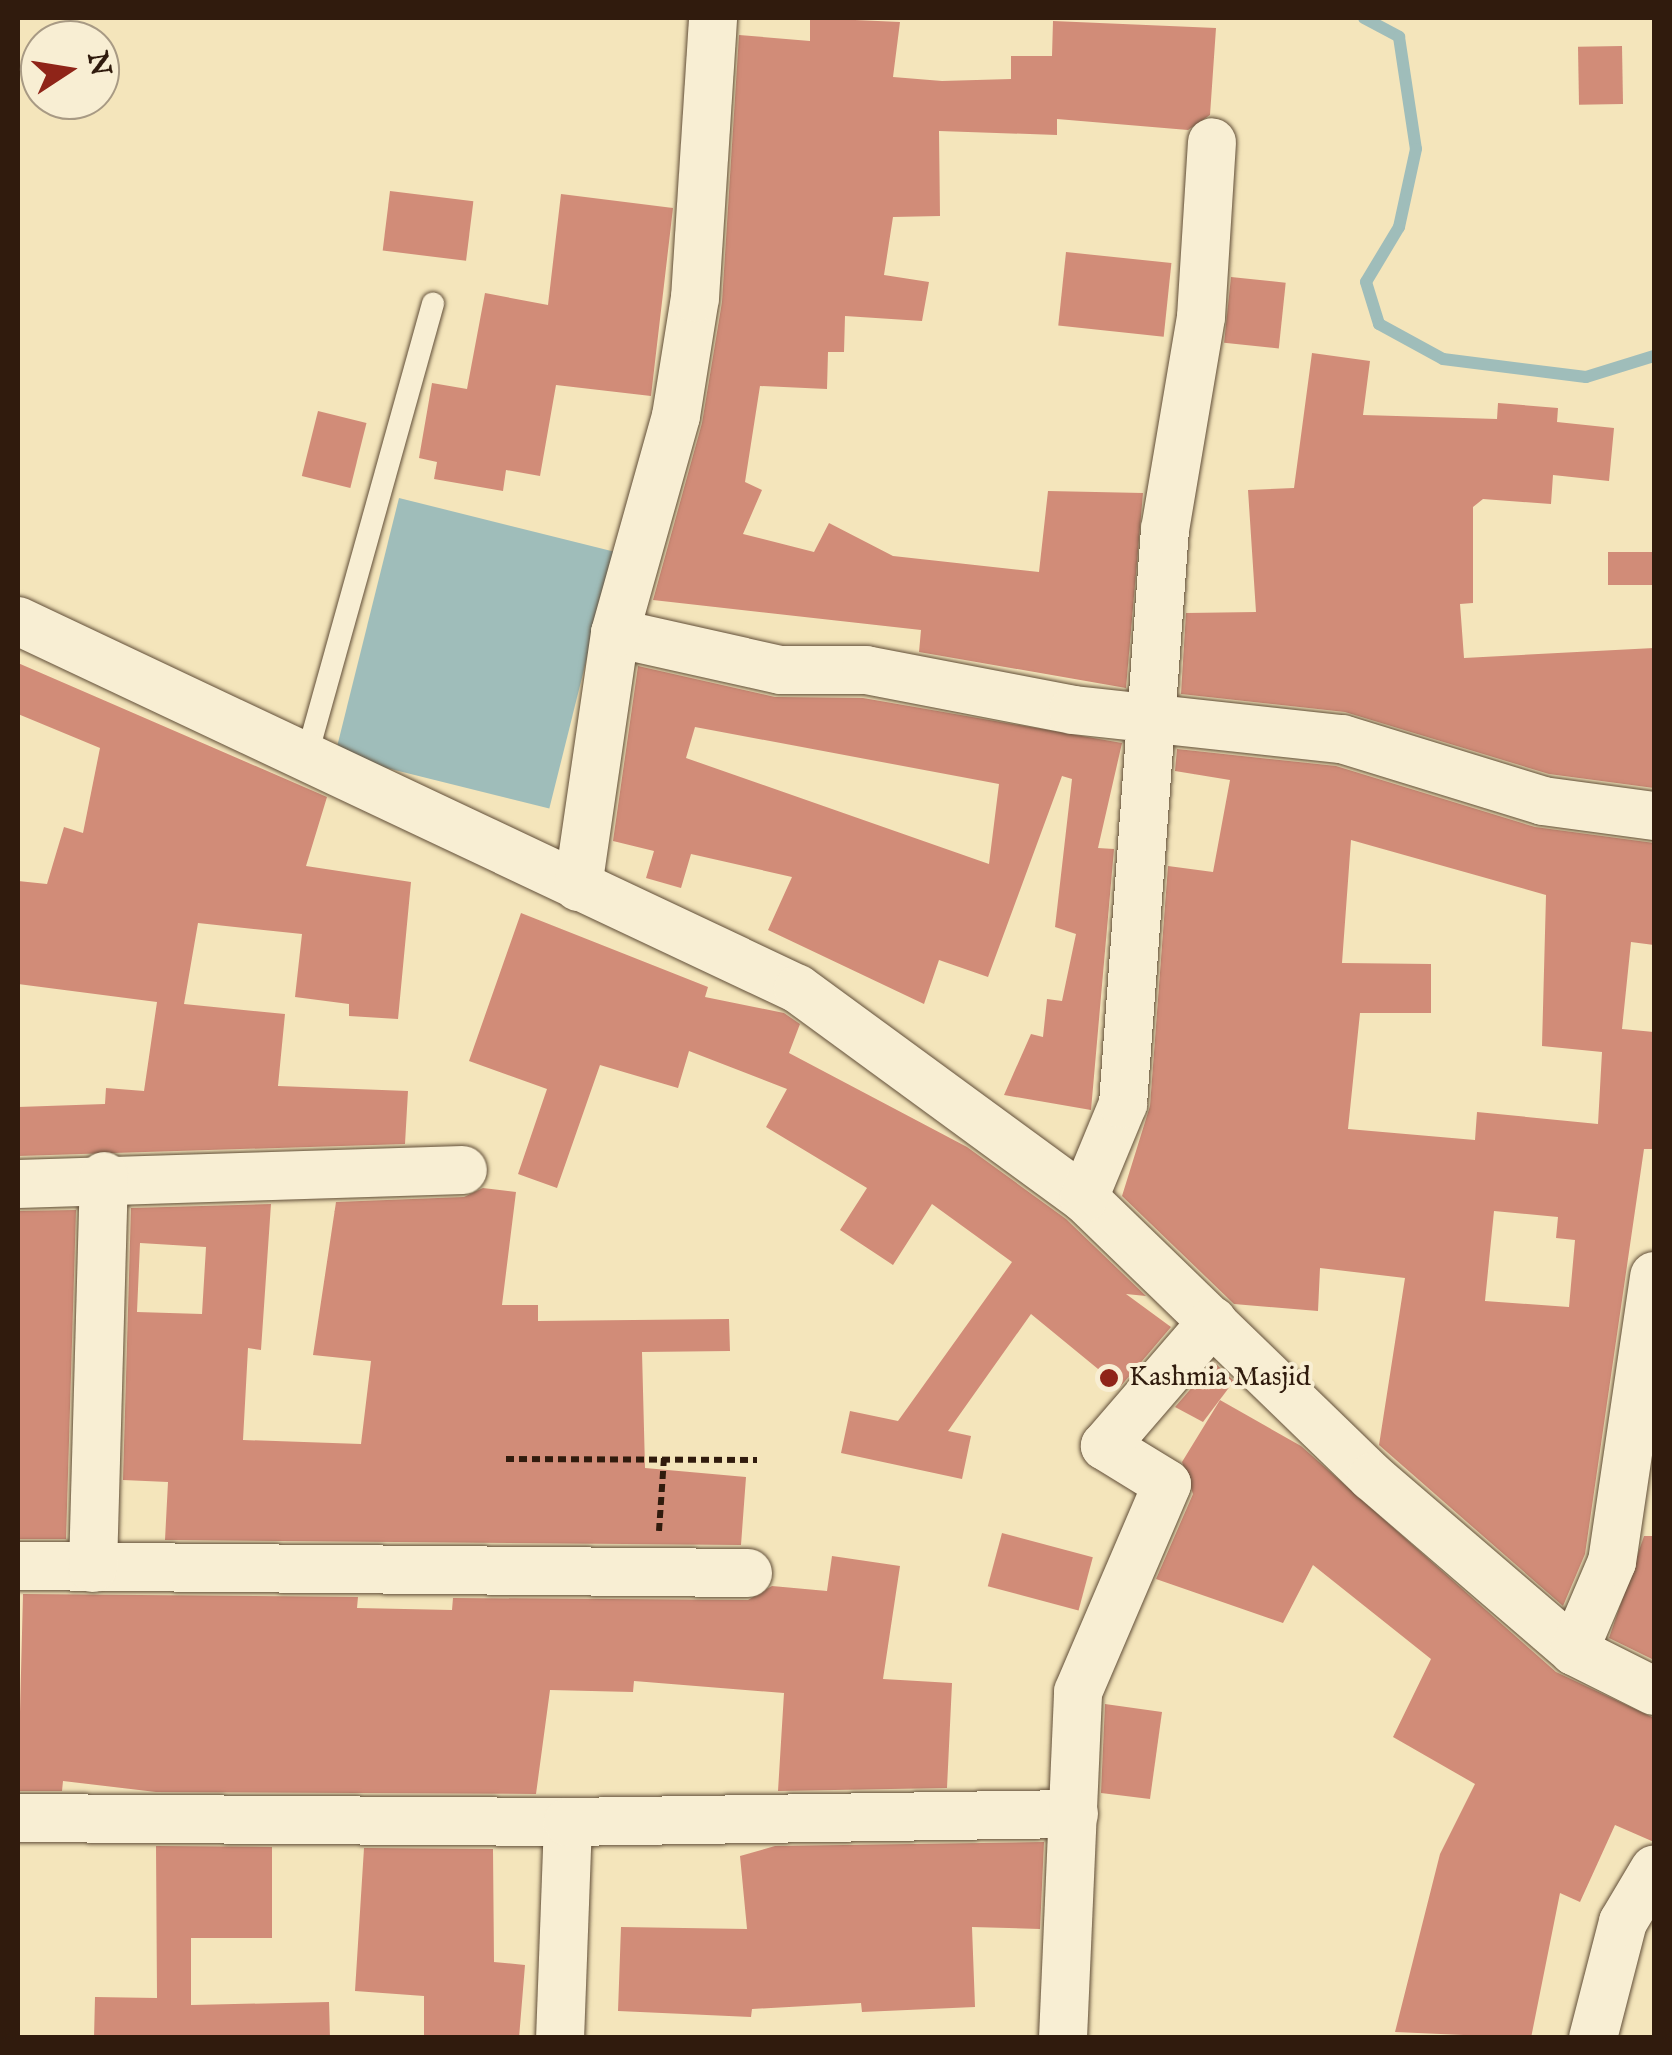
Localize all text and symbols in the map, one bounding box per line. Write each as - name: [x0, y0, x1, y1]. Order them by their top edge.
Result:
- north arrow: [20, 20, 120, 120]
- text: N: [78, 49, 118, 80]
- place label: Kashmia Masjid: [1129, 1361, 1311, 1395]
- marker: Kashmia Masjid: [1098, 1367, 1120, 1389]

